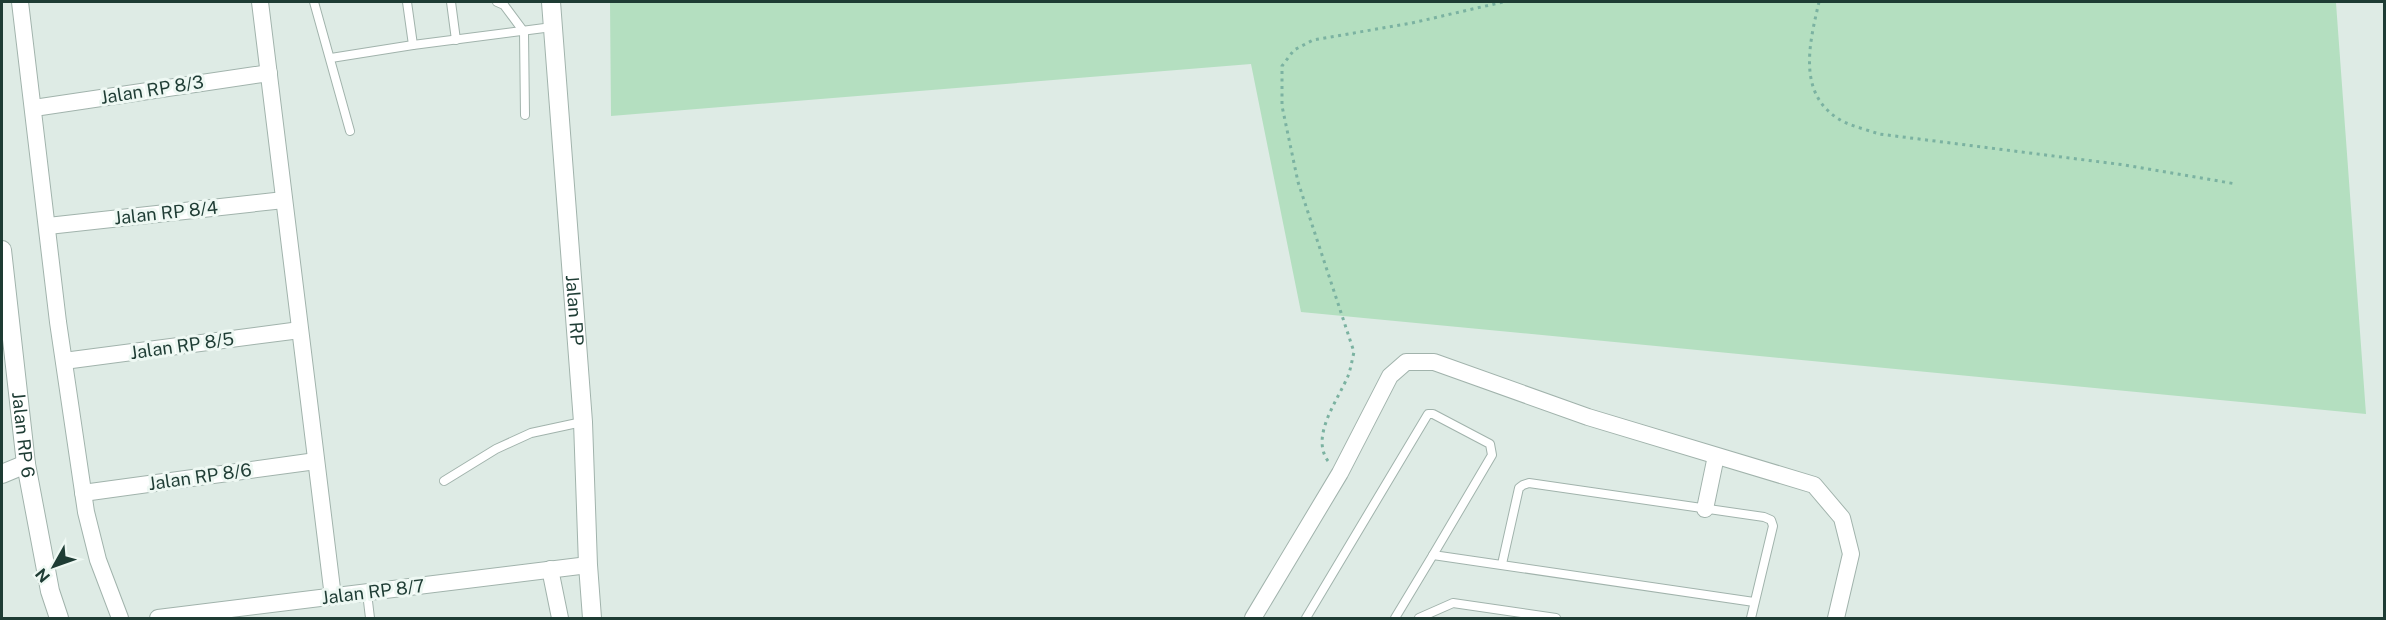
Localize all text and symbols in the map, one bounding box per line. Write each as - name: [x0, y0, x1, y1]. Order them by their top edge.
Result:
- street label: Jalan RP 8/3: [99, 71, 205, 108]
- street label: Jalan RP 8/4: [113, 197, 219, 228]
- street label: Jalan RP: [562, 274, 588, 346]
- street label: Jalan RP 8/5: [129, 328, 235, 363]
- street label: Jalan RP 6: [8, 391, 39, 479]
- street label: Jalan RP 8/6: [147, 459, 253, 494]
- north arrow: [24, 536, 84, 596]
- text: N: [32, 564, 54, 586]
- street label: Jalan RP 8/7: [320, 575, 426, 608]

